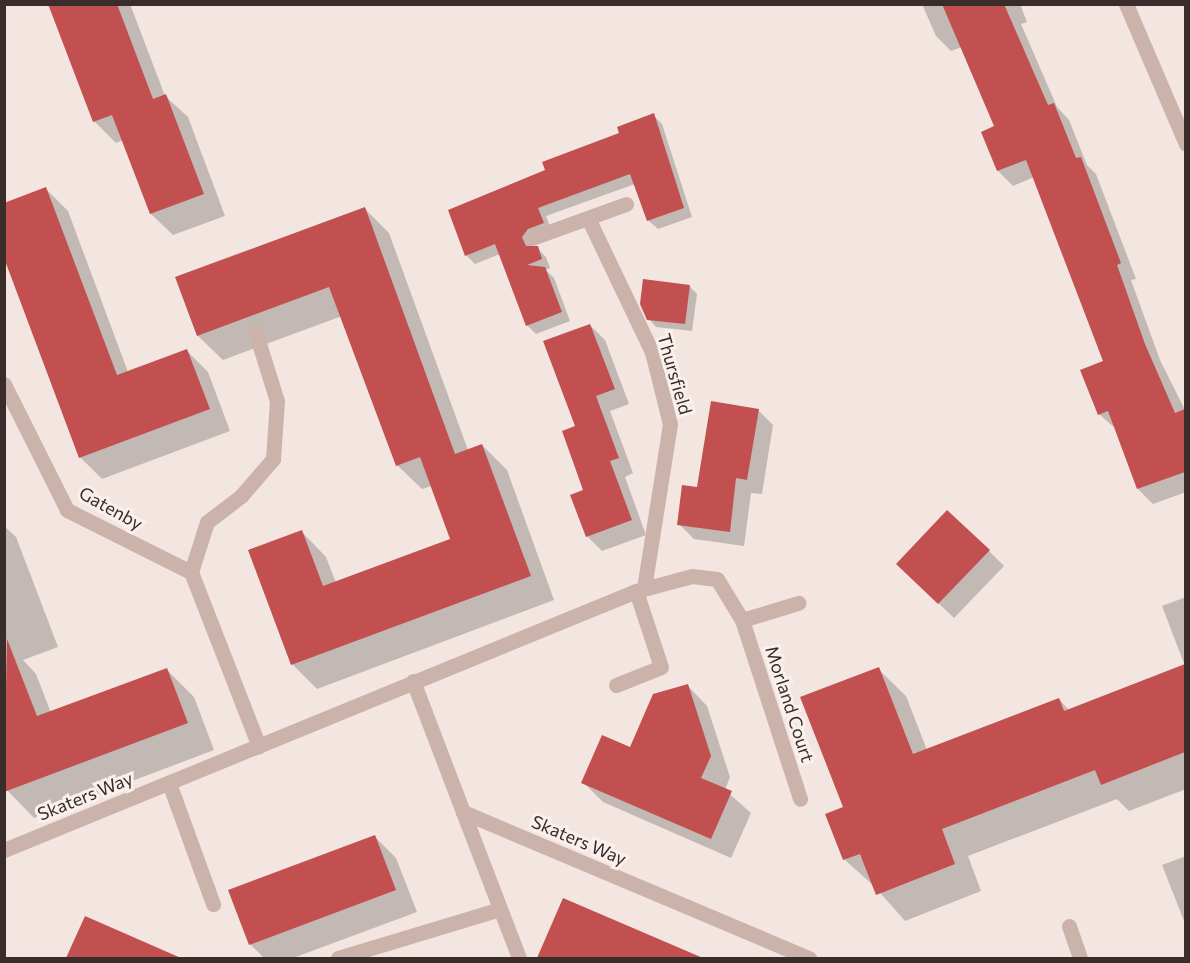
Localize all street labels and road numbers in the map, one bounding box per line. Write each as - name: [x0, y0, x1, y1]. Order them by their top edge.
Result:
- street label: Thursfield: [653, 331, 697, 417]
- street label: Gatenby: [75, 482, 147, 534]
- street label: Morland Court: [761, 643, 819, 765]
- street label: Skaters Way: [34, 767, 136, 825]
- street label: Skaters Way: [528, 810, 630, 870]

